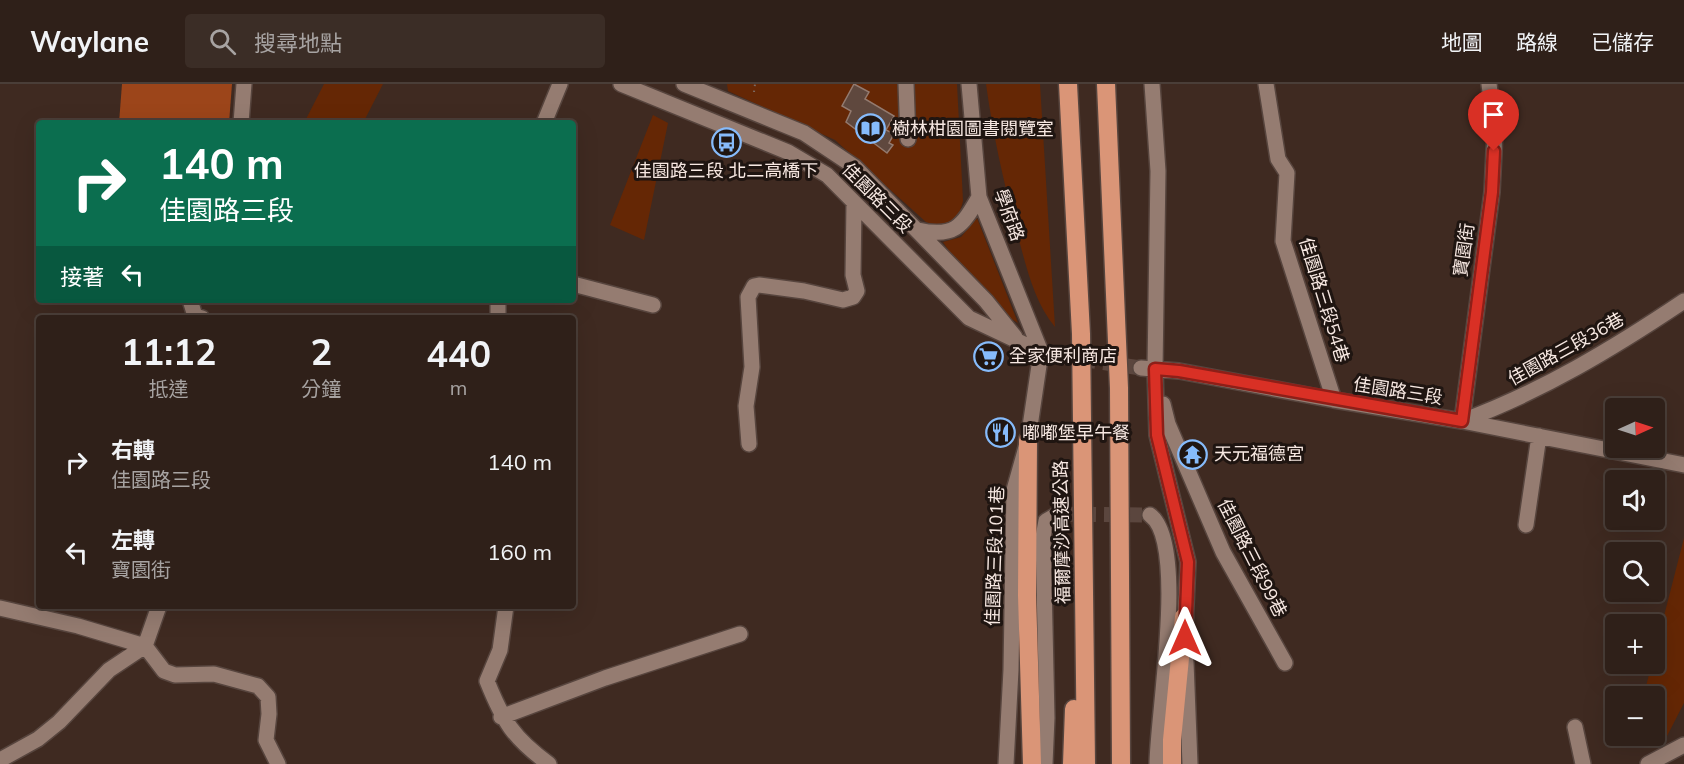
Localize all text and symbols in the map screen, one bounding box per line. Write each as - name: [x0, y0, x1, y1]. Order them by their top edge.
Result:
- search box: [185, 14, 605, 68]
- text: Waylane: [30, 24, 149, 59]
- icon: search: [206, 25, 239, 58]
- text: 搜尋地點: [254, 29, 342, 57]
- text: 地圖: [1441, 29, 1483, 55]
- text: 路線: [1516, 29, 1558, 55]
- text: 已儲存: [1591, 29, 1654, 55]
- pin: [1468, 89, 1519, 151]
- icon: arrive: [1477, 98, 1510, 131]
- library icon: 樹林柑園圖書閱覽室: [855, 113, 887, 145]
- place label: 樹林柑園圖書閱覽室: [892, 117, 1054, 140]
- bus stop icon: 佳園路三段 北二高橋下: [710, 126, 742, 158]
- text: 140 m: [159, 137, 284, 190]
- icon: right: [60, 144, 138, 222]
- street label: 佳園路三段: [837, 158, 917, 238]
- place label: 佳園路三段 北二高橋下: [634, 159, 818, 182]
- street label: 學府路: [989, 186, 1030, 244]
- text: 佳園路三段: [159, 193, 294, 227]
- street label: 寶園街: [1448, 222, 1479, 278]
- street label: 佳園路三段54巷: [1295, 235, 1354, 365]
- icon: left: [116, 258, 149, 291]
- text: 接著: [60, 263, 104, 291]
- street label: 佳園路三段36巷: [1504, 307, 1628, 390]
- text: 11:12: [121, 329, 216, 374]
- text: 2: [310, 329, 332, 374]
- text: 440: [426, 331, 491, 376]
- supermarket icon: 全家便利商店: [972, 340, 1004, 372]
- place label: 全家便利商店: [1009, 344, 1117, 367]
- street label: 佳園路三段: [1352, 372, 1444, 409]
- text: m: [450, 375, 467, 400]
- text: 抵達: [149, 376, 189, 401]
- text: 分鐘: [301, 376, 341, 401]
- north arrow: [1605, 398, 1665, 458]
- map controls: [1605, 398, 1665, 746]
- restaurant icon: 嘟嘟堡早午餐: [985, 417, 1017, 449]
- place label: 嘟嘟堡早午餐: [1022, 421, 1130, 444]
- text: 右轉: [111, 436, 155, 464]
- temple icon: 天元福德宮: [1177, 438, 1209, 470]
- place label: 天元福德宮: [1214, 442, 1304, 465]
- icon: right: [60, 446, 93, 479]
- text: 140 m: [487, 448, 552, 476]
- street label: 福爾摩沙高速公路: [1049, 460, 1074, 604]
- text: 佳園路三段: [111, 467, 211, 492]
- button: sound: [1605, 470, 1665, 530]
- street label: 佳園路三段101巷: [981, 485, 1008, 627]
- street label: 佳園路三段99巷: [1213, 495, 1292, 621]
- text: 左轉: [111, 526, 155, 554]
- icon: left: [60, 536, 93, 569]
- text: 160 m: [487, 538, 552, 566]
- button: search: [1605, 542, 1665, 602]
- text: 寶園街: [111, 557, 171, 582]
- position arrow: [1153, 606, 1217, 670]
- button: +: [1605, 614, 1665, 674]
- button: −: [1605, 686, 1665, 746]

